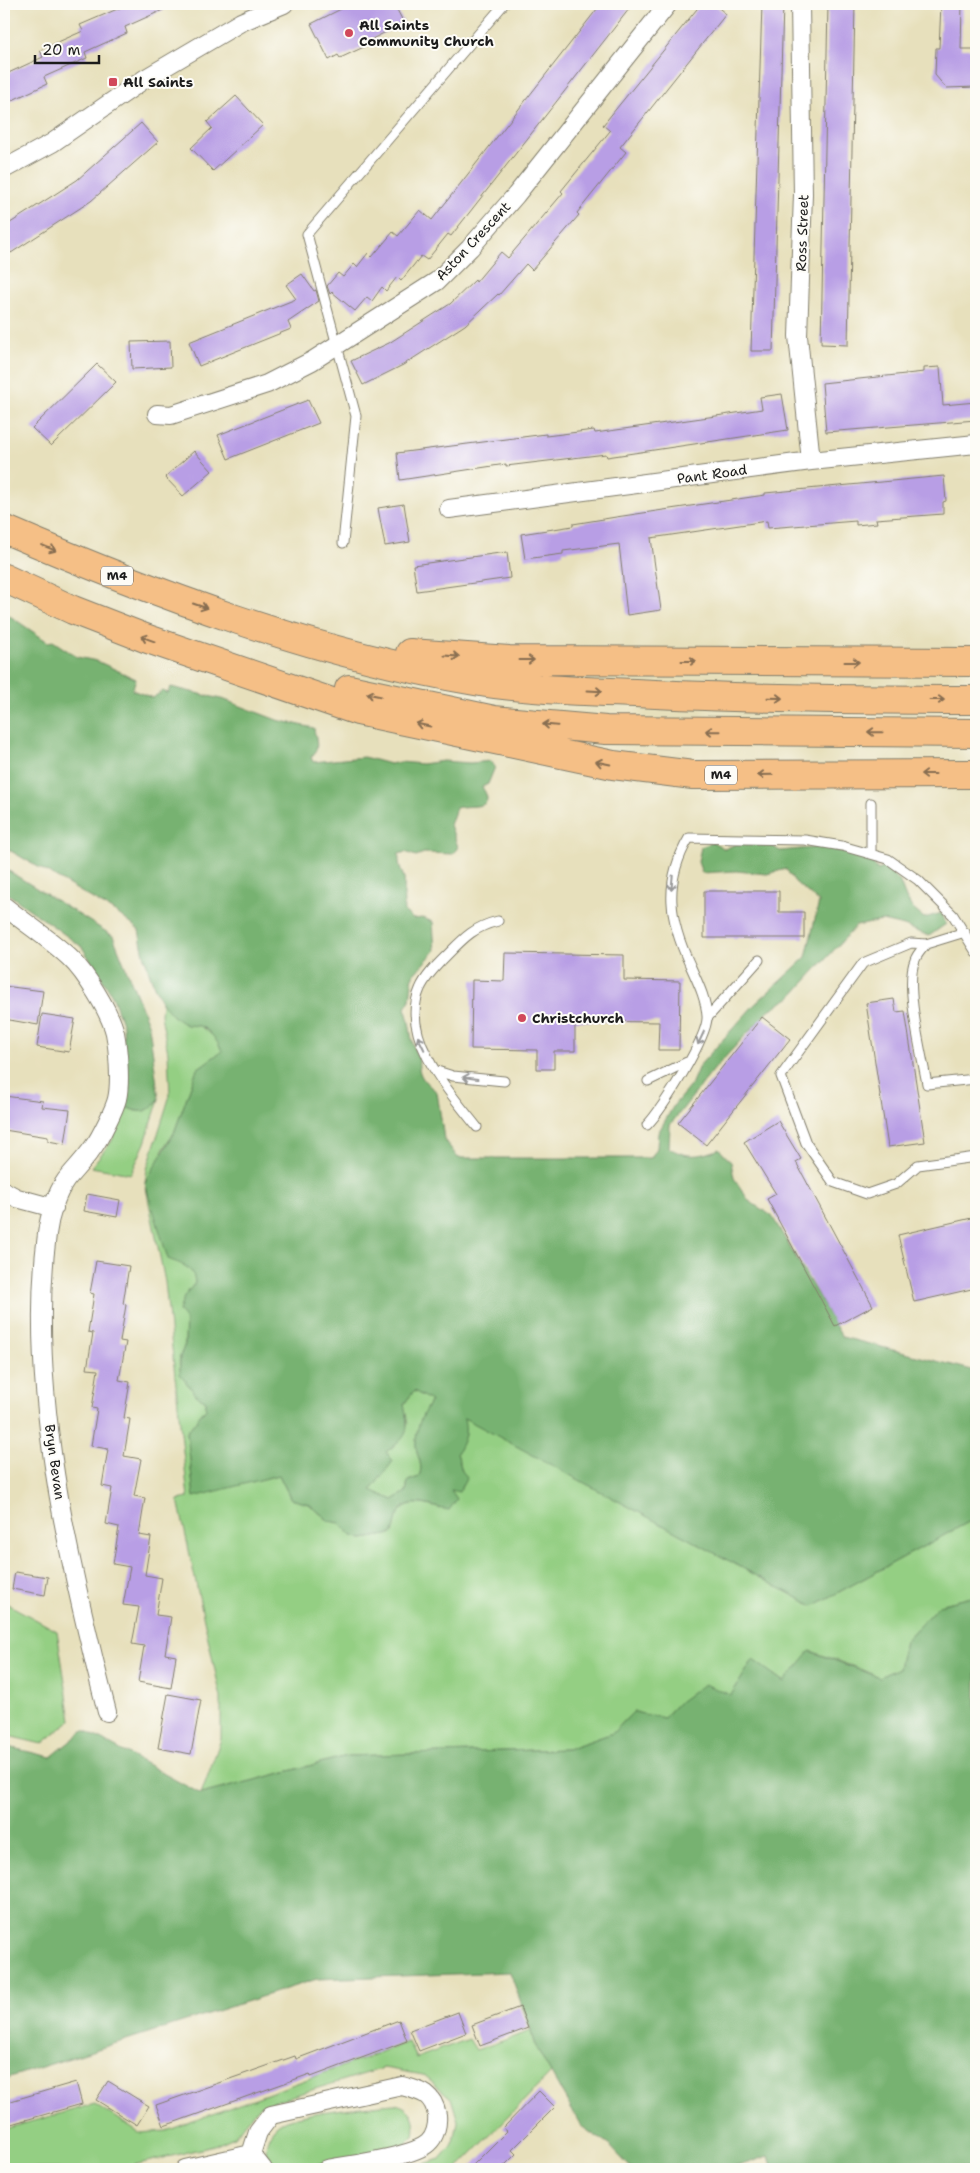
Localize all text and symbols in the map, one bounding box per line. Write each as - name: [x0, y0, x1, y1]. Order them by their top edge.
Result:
- place label: All Saints Community Church: [359, 16, 494, 50]
- marker: All Saints Community Church: [343, 27, 355, 39]
- scale bar: [35, 32, 99, 64]
- text: 20 m: [42, 40, 81, 60]
- place label: All Saints: [123, 73, 193, 91]
- marker: All Saints: [107, 76, 119, 88]
- street label: Ross Street: [792, 194, 812, 272]
- street label: Aston Crescent: [432, 198, 514, 284]
- street label: Pant Road: [676, 460, 748, 488]
- one-way arrow: [41, 544, 56, 553]
- road number: M4: [101, 566, 133, 586]
- one-way arrow: [192, 602, 207, 611]
- one-way arrow: [141, 634, 157, 643]
- one-way arrow: [443, 651, 459, 661]
- one-way arrow: [518, 655, 535, 665]
- one-way arrow: [681, 656, 697, 666]
- one-way arrow: [844, 657, 860, 667]
- one-way arrow: [587, 687, 603, 696]
- one-way arrow: [366, 689, 382, 699]
- one-way arrow: [766, 693, 783, 703]
- one-way arrow: [929, 695, 945, 705]
- one-way arrow: [415, 720, 431, 729]
- one-way arrow: [543, 720, 559, 729]
- one-way arrow: [705, 726, 721, 736]
- one-way arrow: [867, 727, 884, 737]
- one-way arrow: [596, 758, 612, 767]
- road number: M4: [705, 766, 737, 784]
- one-way arrow: [920, 769, 936, 779]
- one-way arrow: [757, 770, 773, 779]
- one-way arrow: [668, 875, 677, 891]
- place label: Christchurch: [532, 1009, 624, 1027]
- marker: Christchurch: [516, 1012, 528, 1024]
- one-way arrow: [695, 1031, 705, 1046]
- one-way arrow: [416, 1036, 425, 1051]
- one-way arrow: [463, 1073, 479, 1083]
- street label: Bryn Bevan: [41, 1423, 69, 1501]

